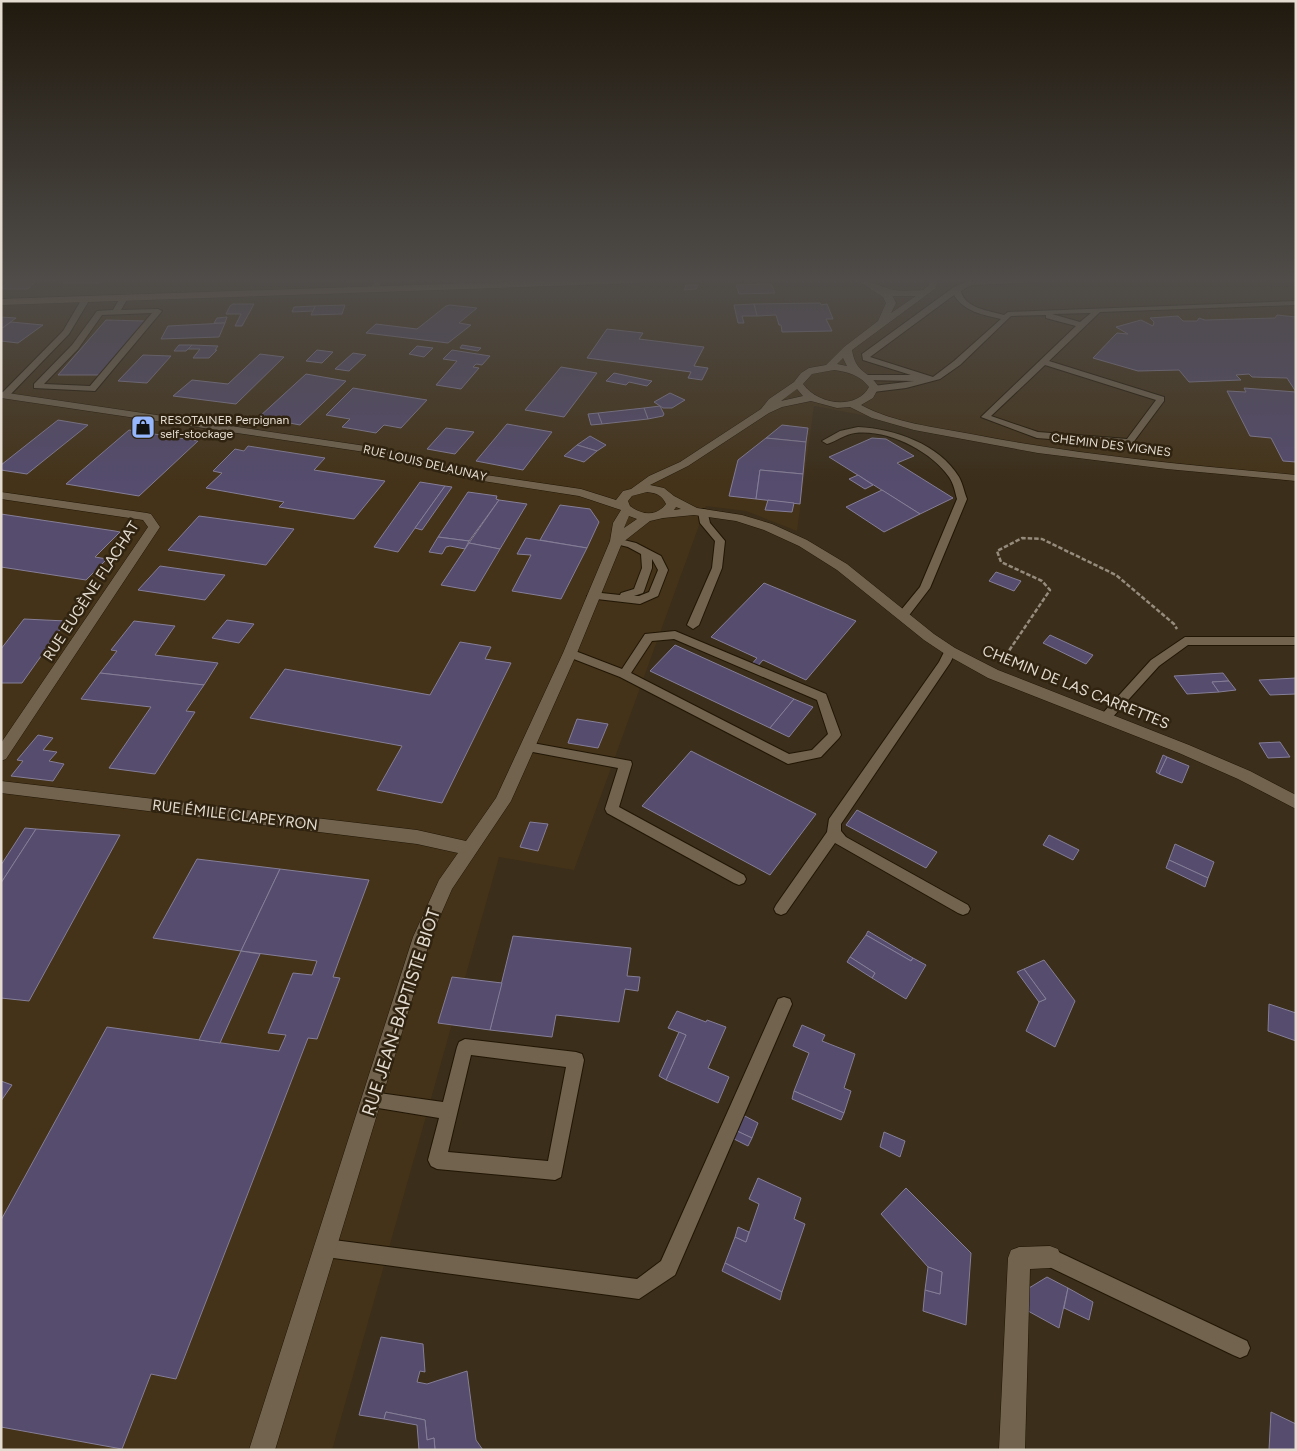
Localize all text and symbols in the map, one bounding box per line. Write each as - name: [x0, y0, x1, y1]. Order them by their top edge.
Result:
- place label: RESOTAINER Perpignan self-stockage: [160, 413, 289, 441]
- shop icon: RESOTAINER Perpignan self-stockage: [130, 414, 156, 440]
- street label: CHEMIN DES VIGNES: [1050, 431, 1172, 459]
- street label: RUE LOUIS DELAUNAY: [362, 442, 489, 484]
- street label: RUE EUGÈNE FLACHAT: [39, 517, 143, 664]
- street label: CHEMIN DE LAS CARRETTES: [980, 641, 1172, 733]
- street label: RUE ÉMILE CLAPEYRON: [151, 796, 319, 834]
- street label: RUE JEAN-BAPTISTE BIOT: [357, 905, 445, 1118]

